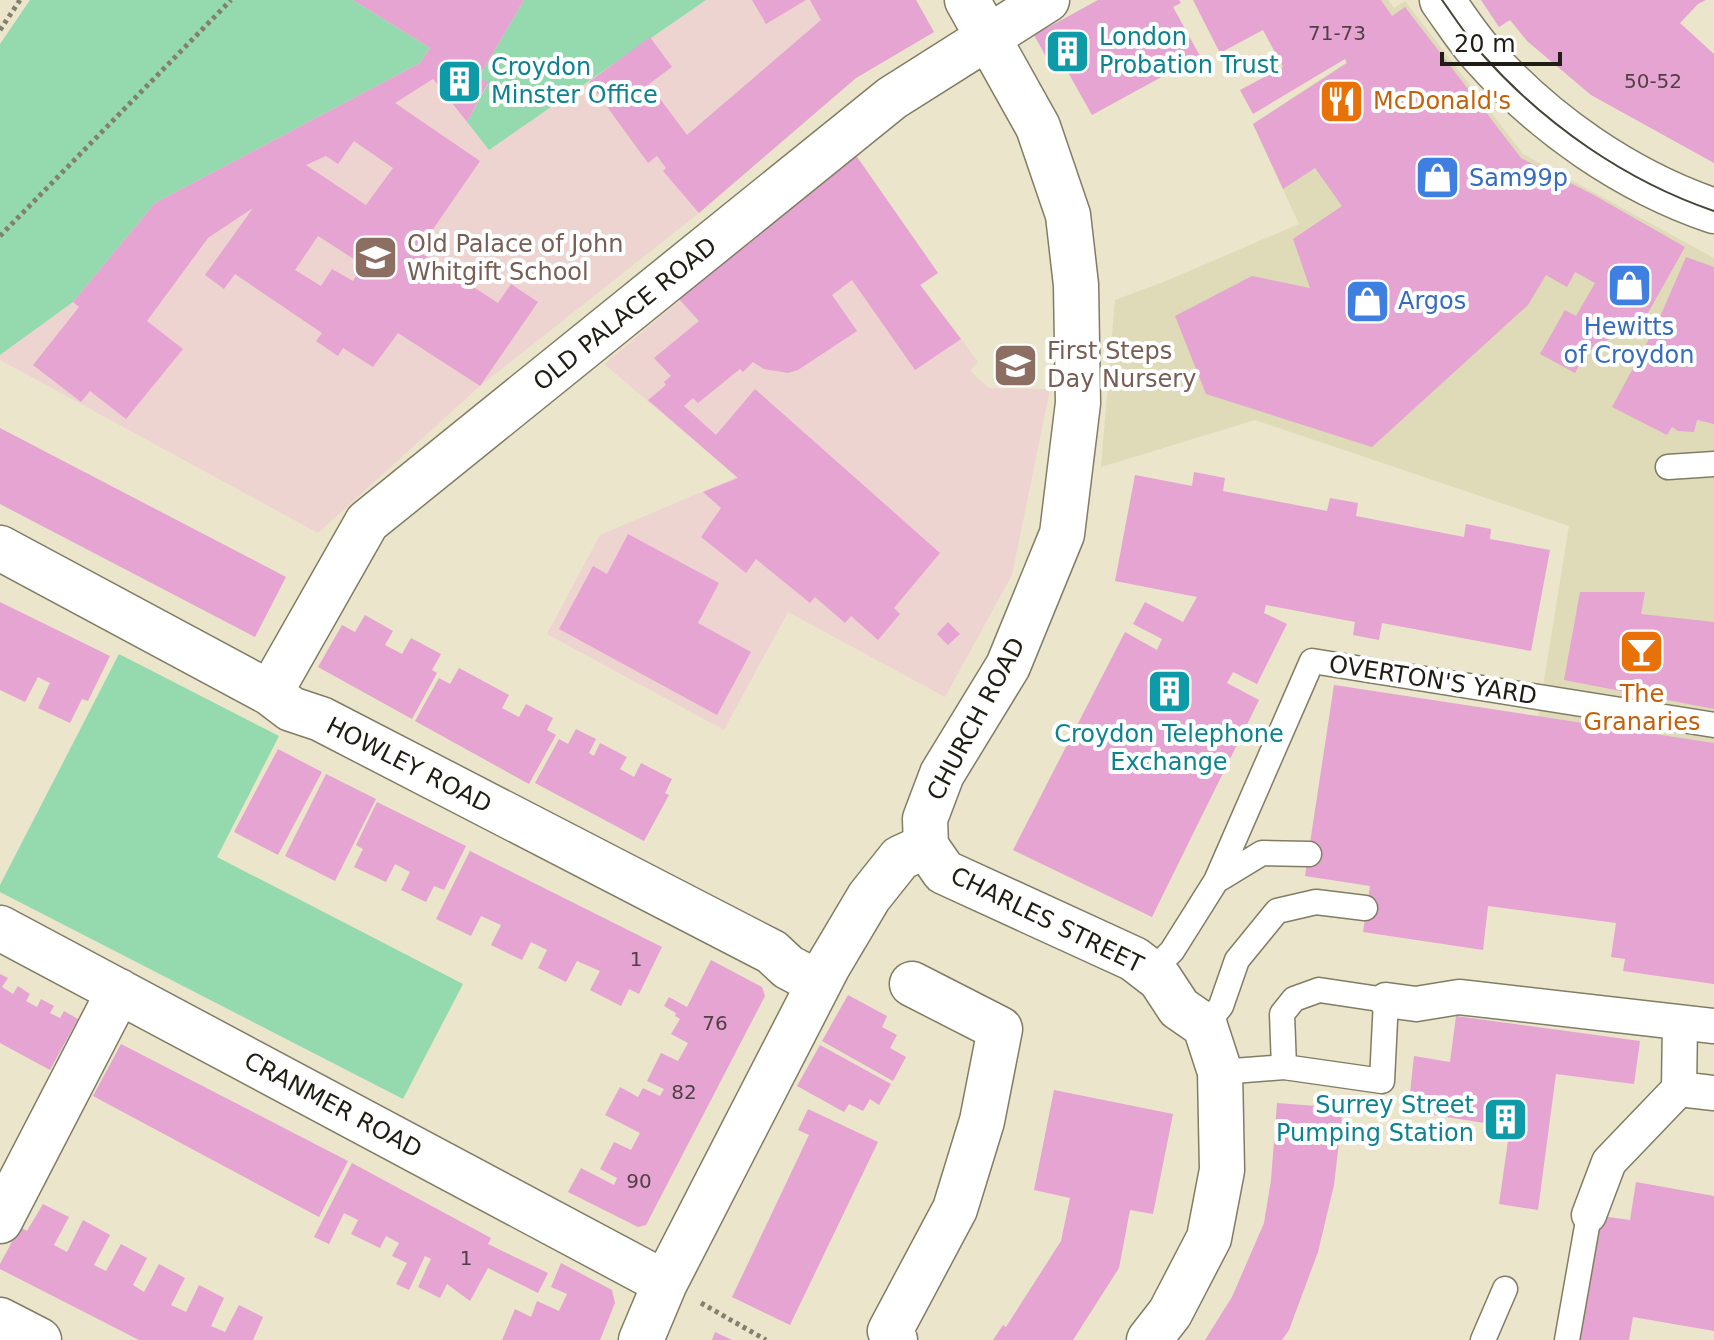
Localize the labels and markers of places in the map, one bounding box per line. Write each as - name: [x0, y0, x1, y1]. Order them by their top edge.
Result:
- place label: London Probation Trust: [1099, 23, 1279, 79]
- building icon: London Probation Trust: [1044, 27, 1092, 75]
- place label: Croydon Minster Office: [491, 53, 658, 109]
- building icon: Croydon Minster Office: [436, 57, 484, 105]
- restaurant icon: McDonald's: [1318, 77, 1366, 125]
- place label: McDonald's: [1373, 87, 1511, 115]
- shop icon: Sam99p: [1414, 154, 1462, 202]
- place label: Sam99p: [1469, 164, 1568, 192]
- place label: Old Palace of John Whitgift School: [407, 230, 623, 286]
- school or university icon: Old Palace of John Whitgift School: [352, 234, 400, 282]
- shop icon: Hewitts of Croydon: [1605, 261, 1653, 309]
- shop icon: Argos: [1343, 277, 1391, 325]
- place label: Argos: [1398, 287, 1466, 315]
- place label: Hewitts of Croydon: [1564, 313, 1694, 369]
- place label: First Steps Day Nursery: [1047, 337, 1196, 393]
- school or university icon: First Steps Day Nursery: [992, 341, 1040, 389]
- bar icon: The Granaries: [1618, 628, 1666, 676]
- building icon: Croydon Telephone Exchange: [1145, 668, 1193, 716]
- place label: The Granaries: [1584, 680, 1700, 736]
- place label: Croydon Telephone Exchange: [1054, 720, 1284, 776]
- place label: Surrey Street Pumping Station: [1276, 1091, 1474, 1147]
- building icon: Surrey Street Pumping Station: [1481, 1095, 1529, 1143]

